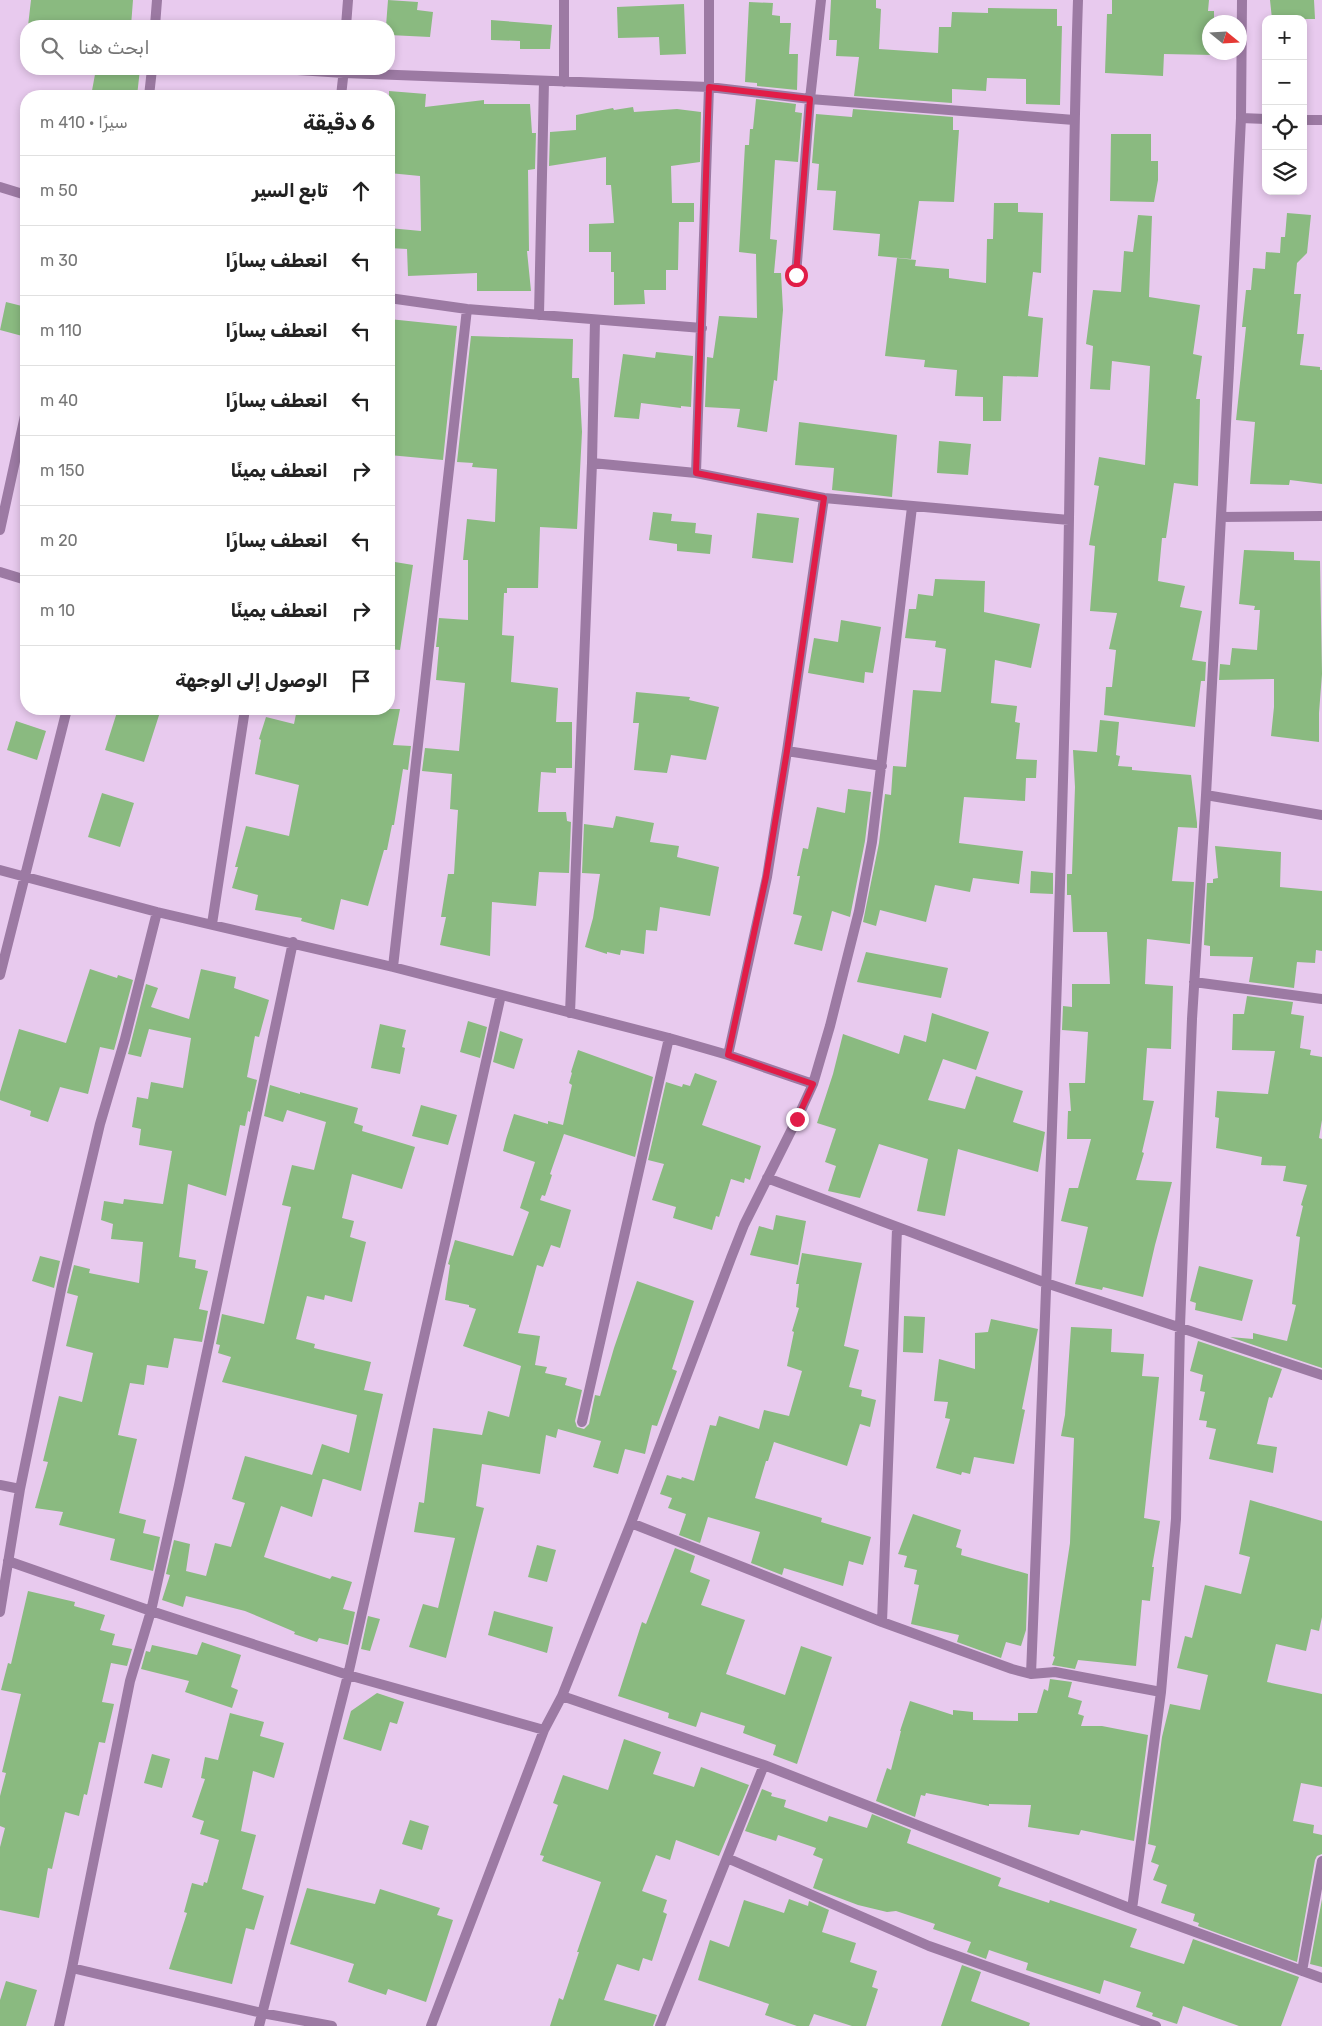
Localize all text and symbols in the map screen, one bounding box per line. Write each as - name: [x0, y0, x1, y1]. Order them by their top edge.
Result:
- north arrow: [1202, 15, 1247, 60]
- map controls: [1262, 15, 1307, 195]
- button: +: [1262, 15, 1307, 60]
- search box: [20, 20, 395, 75]
- icon: search: [38, 34, 66, 62]
- text: ابحث هنا: [78, 36, 150, 59]
- button: −: [1262, 60, 1307, 105]
- button: locate: [1262, 105, 1307, 150]
- text: 6 دقيقة: [303, 110, 375, 135]
- text: سيرًا · 410 m: [40, 113, 128, 132]
- button: layers: [1262, 150, 1307, 195]
- icon: ahead: [347, 177, 375, 205]
- text: تابع السير: [252, 179, 328, 202]
- text: 50 m: [40, 181, 78, 200]
- icon: left: [347, 247, 375, 275]
- text: انعطف يسارًا: [225, 249, 328, 272]
- text: 30 m: [40, 251, 78, 270]
- route start: [785, 264, 808, 287]
- icon: left: [347, 317, 375, 345]
- text: انعطف يسارًا: [225, 319, 328, 342]
- text: 110 m: [40, 321, 82, 340]
- icon: left: [347, 387, 375, 415]
- text: انعطف يسارًا: [225, 389, 328, 412]
- text: 40 m: [40, 391, 78, 410]
- icon: right: [347, 457, 375, 485]
- text: انعطف يمينًا: [231, 459, 328, 482]
- text: 150 m: [40, 461, 85, 480]
- icon: left: [347, 527, 375, 555]
- text: انعطف يسارًا: [225, 529, 328, 552]
- text: 20 m: [40, 531, 78, 550]
- icon: right: [347, 597, 375, 625]
- text: انعطف يمينًا: [231, 599, 328, 622]
- text: 10 m: [40, 601, 75, 620]
- icon: arrive: [347, 667, 375, 695]
- text: الوصول إلى الوجهة: [175, 669, 328, 692]
- route end: [786, 1108, 809, 1131]

